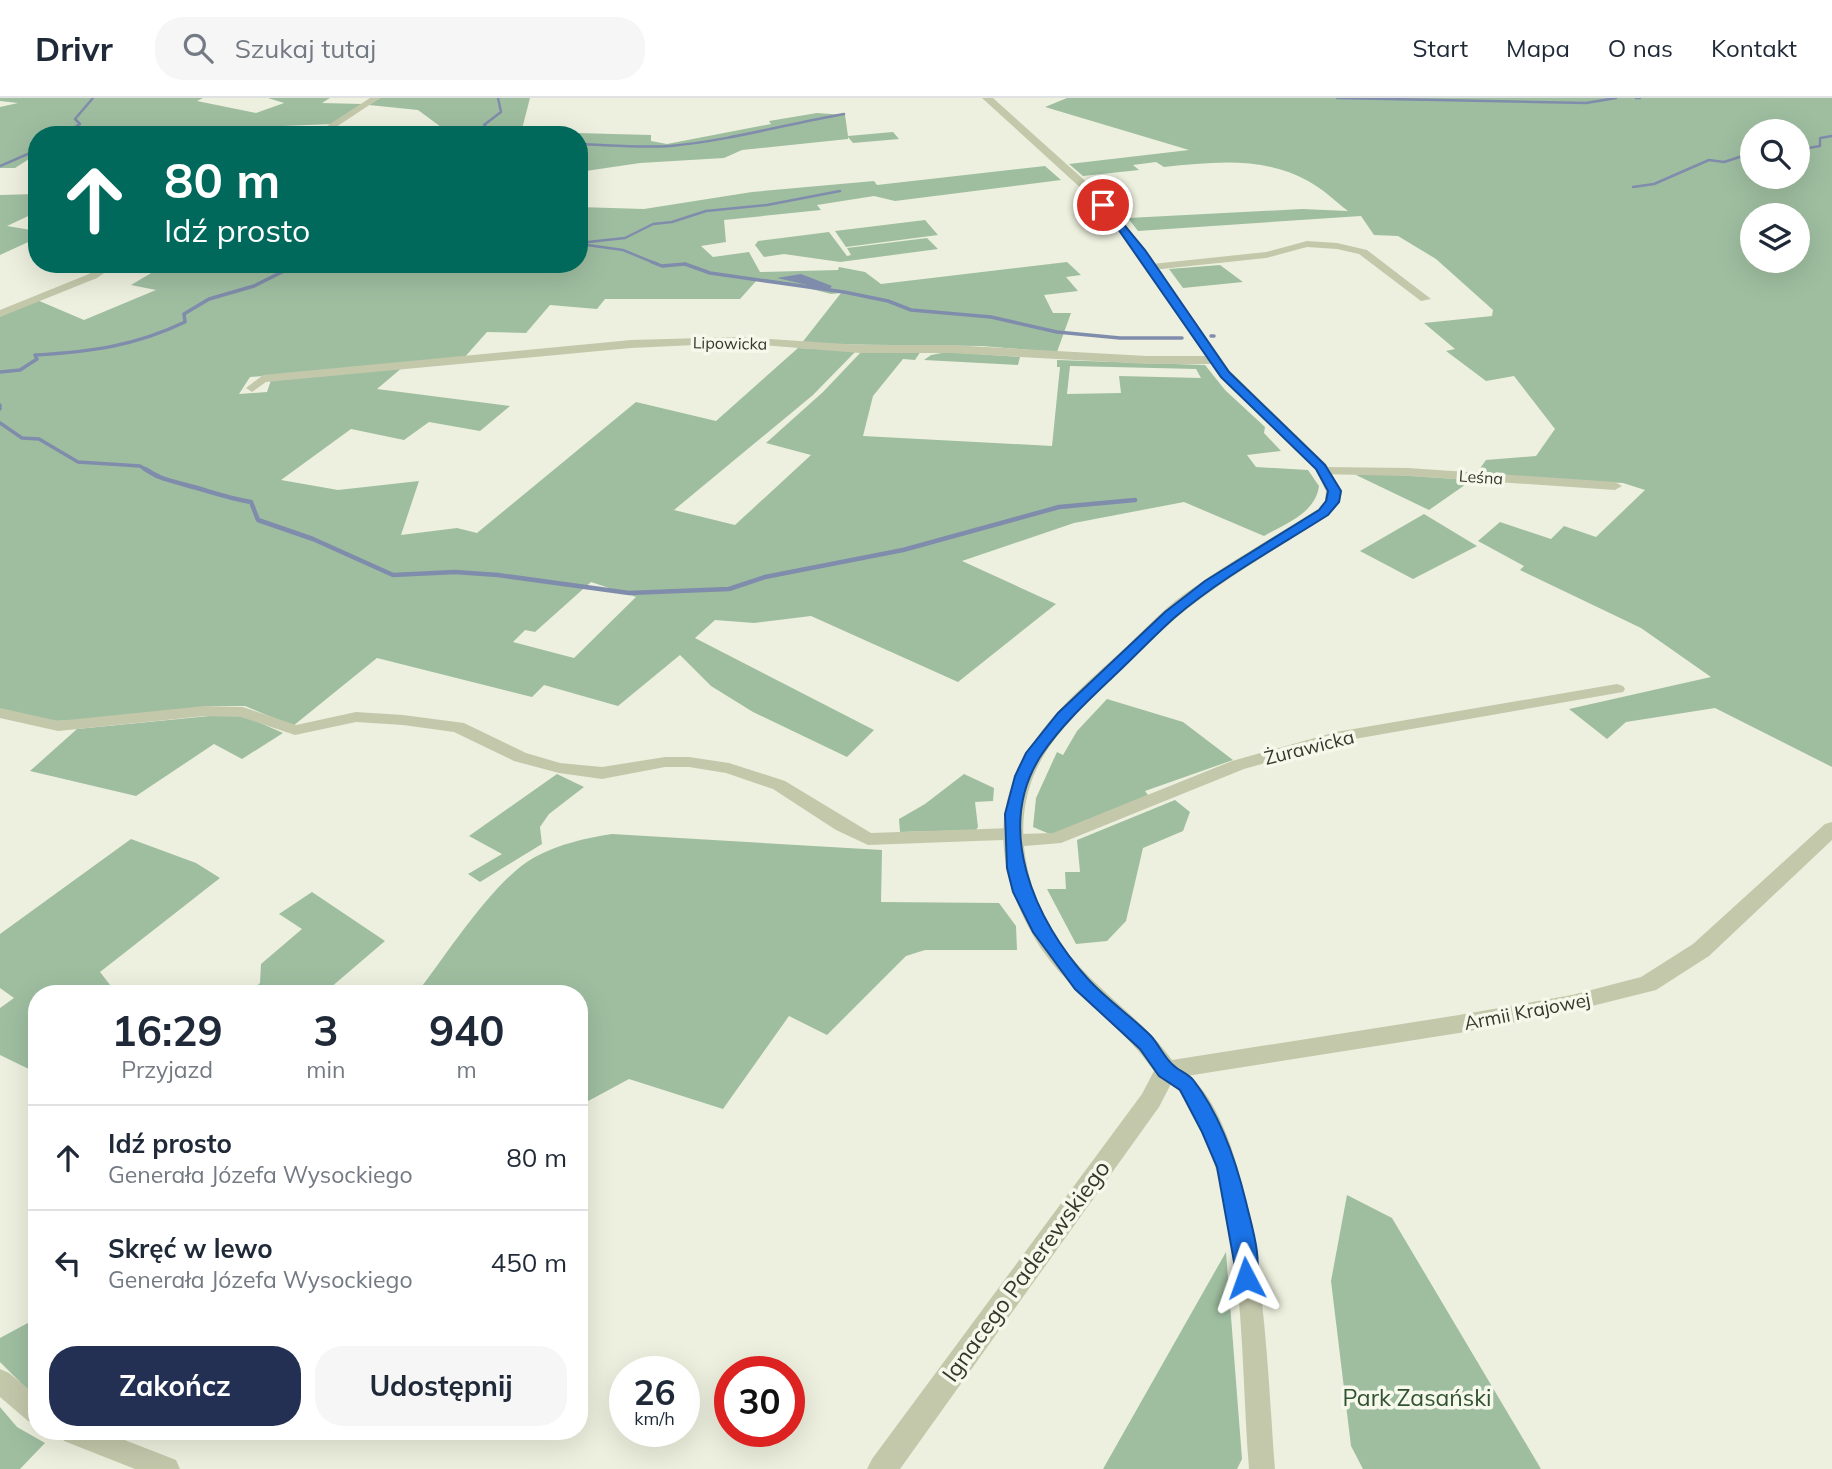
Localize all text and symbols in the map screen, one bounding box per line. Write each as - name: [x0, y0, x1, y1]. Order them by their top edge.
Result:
- search box: [155, 17, 645, 80]
- text: Drivr: [35, 28, 113, 69]
- icon: search: [179, 29, 217, 67]
- text: Szukaj tutaj: [235, 32, 376, 65]
- text: Start: [1413, 33, 1468, 63]
- text: Mapa: [1506, 33, 1570, 63]
- text: O nas: [1608, 33, 1673, 63]
- text: Kontakt: [1711, 33, 1797, 63]
- map controls: [1740, 119, 1810, 273]
- button: search: [1740, 119, 1810, 189]
- text: 80 m: [164, 149, 280, 210]
- icon: ahead: [49, 154, 140, 245]
- pin: [1073, 175, 1133, 235]
- icon: arrive: [1084, 186, 1122, 224]
- button: layers: [1740, 203, 1810, 273]
- text: Idź prosto: [164, 210, 310, 250]
- street label: Lipowicka: [693, 332, 767, 354]
- street label: Leśna: [1458, 465, 1504, 489]
- street label: Żurawicka: [1262, 724, 1356, 770]
- street label: Armii Krajowej: [1462, 987, 1592, 1035]
- text: 16:29: [112, 1004, 223, 1057]
- text: 3: [313, 1004, 338, 1057]
- text: 940: [429, 1004, 504, 1057]
- text: Przyjazd: [121, 1055, 213, 1084]
- text: min: [306, 1055, 345, 1084]
- text: m: [457, 1055, 477, 1084]
- text: Idź prosto: [108, 1127, 232, 1160]
- icon: ahead: [49, 1139, 87, 1177]
- text: 80 m: [506, 1141, 567, 1174]
- street label: Ignacego Paderewskiego: [935, 1154, 1116, 1387]
- text: Generała Józefa Wysockiego: [108, 1160, 413, 1189]
- text: Skręć w lewo: [108, 1232, 273, 1265]
- position arrow: [1209, 1241, 1283, 1315]
- icon: left: [49, 1244, 87, 1282]
- text: 450 m: [491, 1246, 567, 1279]
- text: Generała Józefa Wysockiego: [108, 1265, 413, 1294]
- button: Zakończ: [49, 1346, 301, 1426]
- button: Udostępnij: [315, 1346, 567, 1426]
- speed limit sign: 30: [714, 1356, 805, 1447]
- text: 26: [633, 1370, 676, 1414]
- park label: Park Zasański: [1342, 1383, 1492, 1412]
- text: km/h: [634, 1407, 675, 1430]

